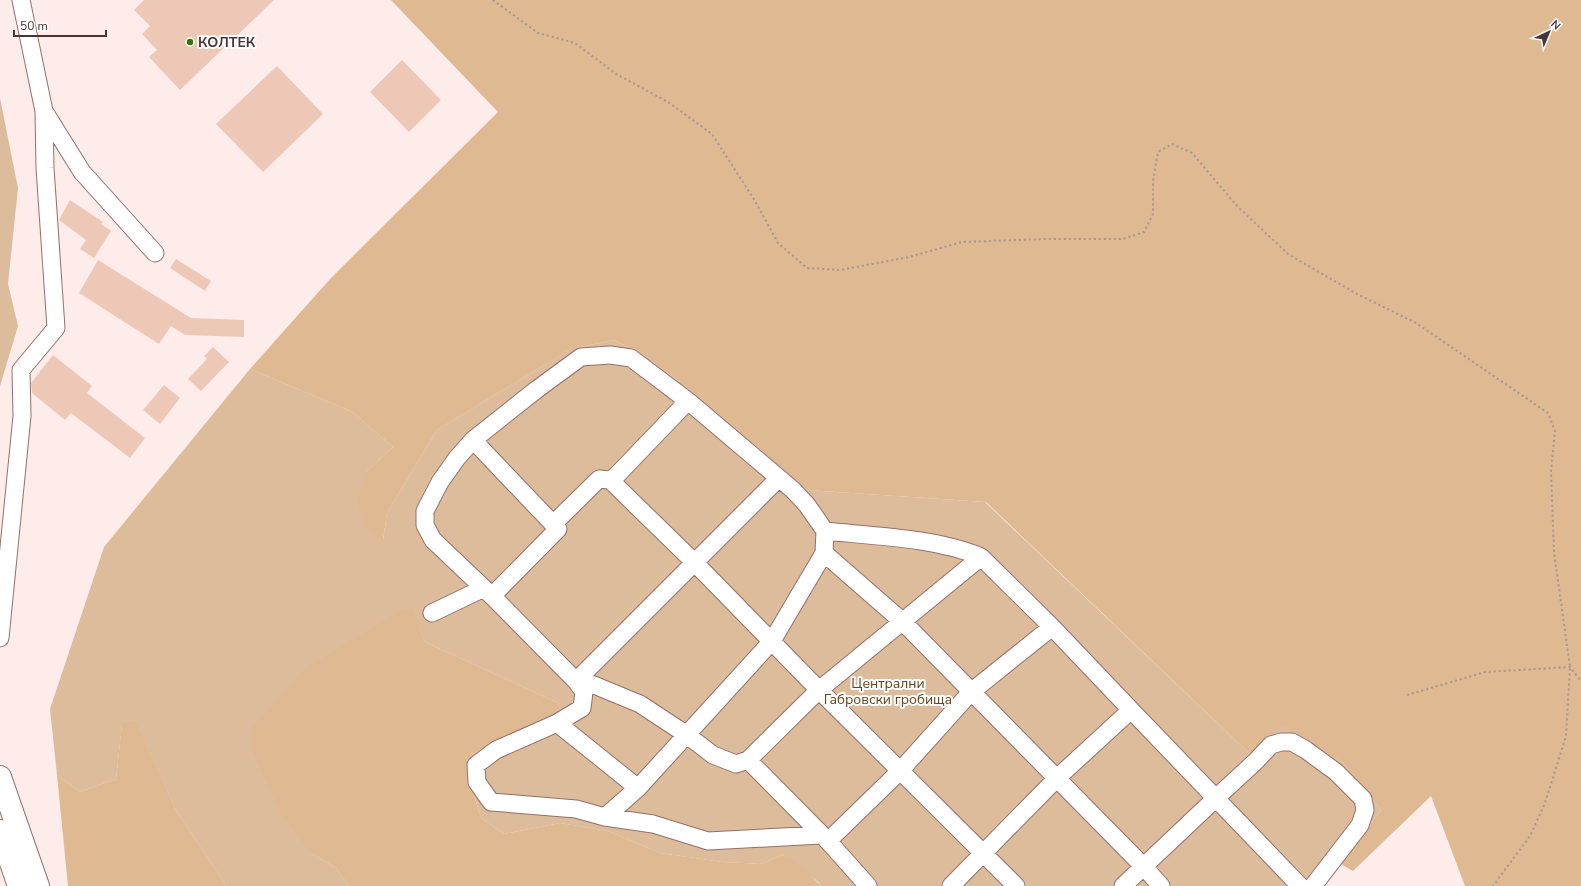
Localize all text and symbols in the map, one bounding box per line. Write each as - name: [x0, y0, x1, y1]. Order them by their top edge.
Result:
- scale bar: [14, 12, 106, 38]
- north arrow: [1529, 12, 1569, 52]
- text: N: [1547, 17, 1564, 33]
- text: 50 m: [20, 18, 48, 34]
- place label: КОЛТЕК: [198, 33, 256, 52]
- marker: КОЛТЕК: [185, 37, 195, 47]
- park label: Централни Габровски гробища: [824, 674, 952, 709]

